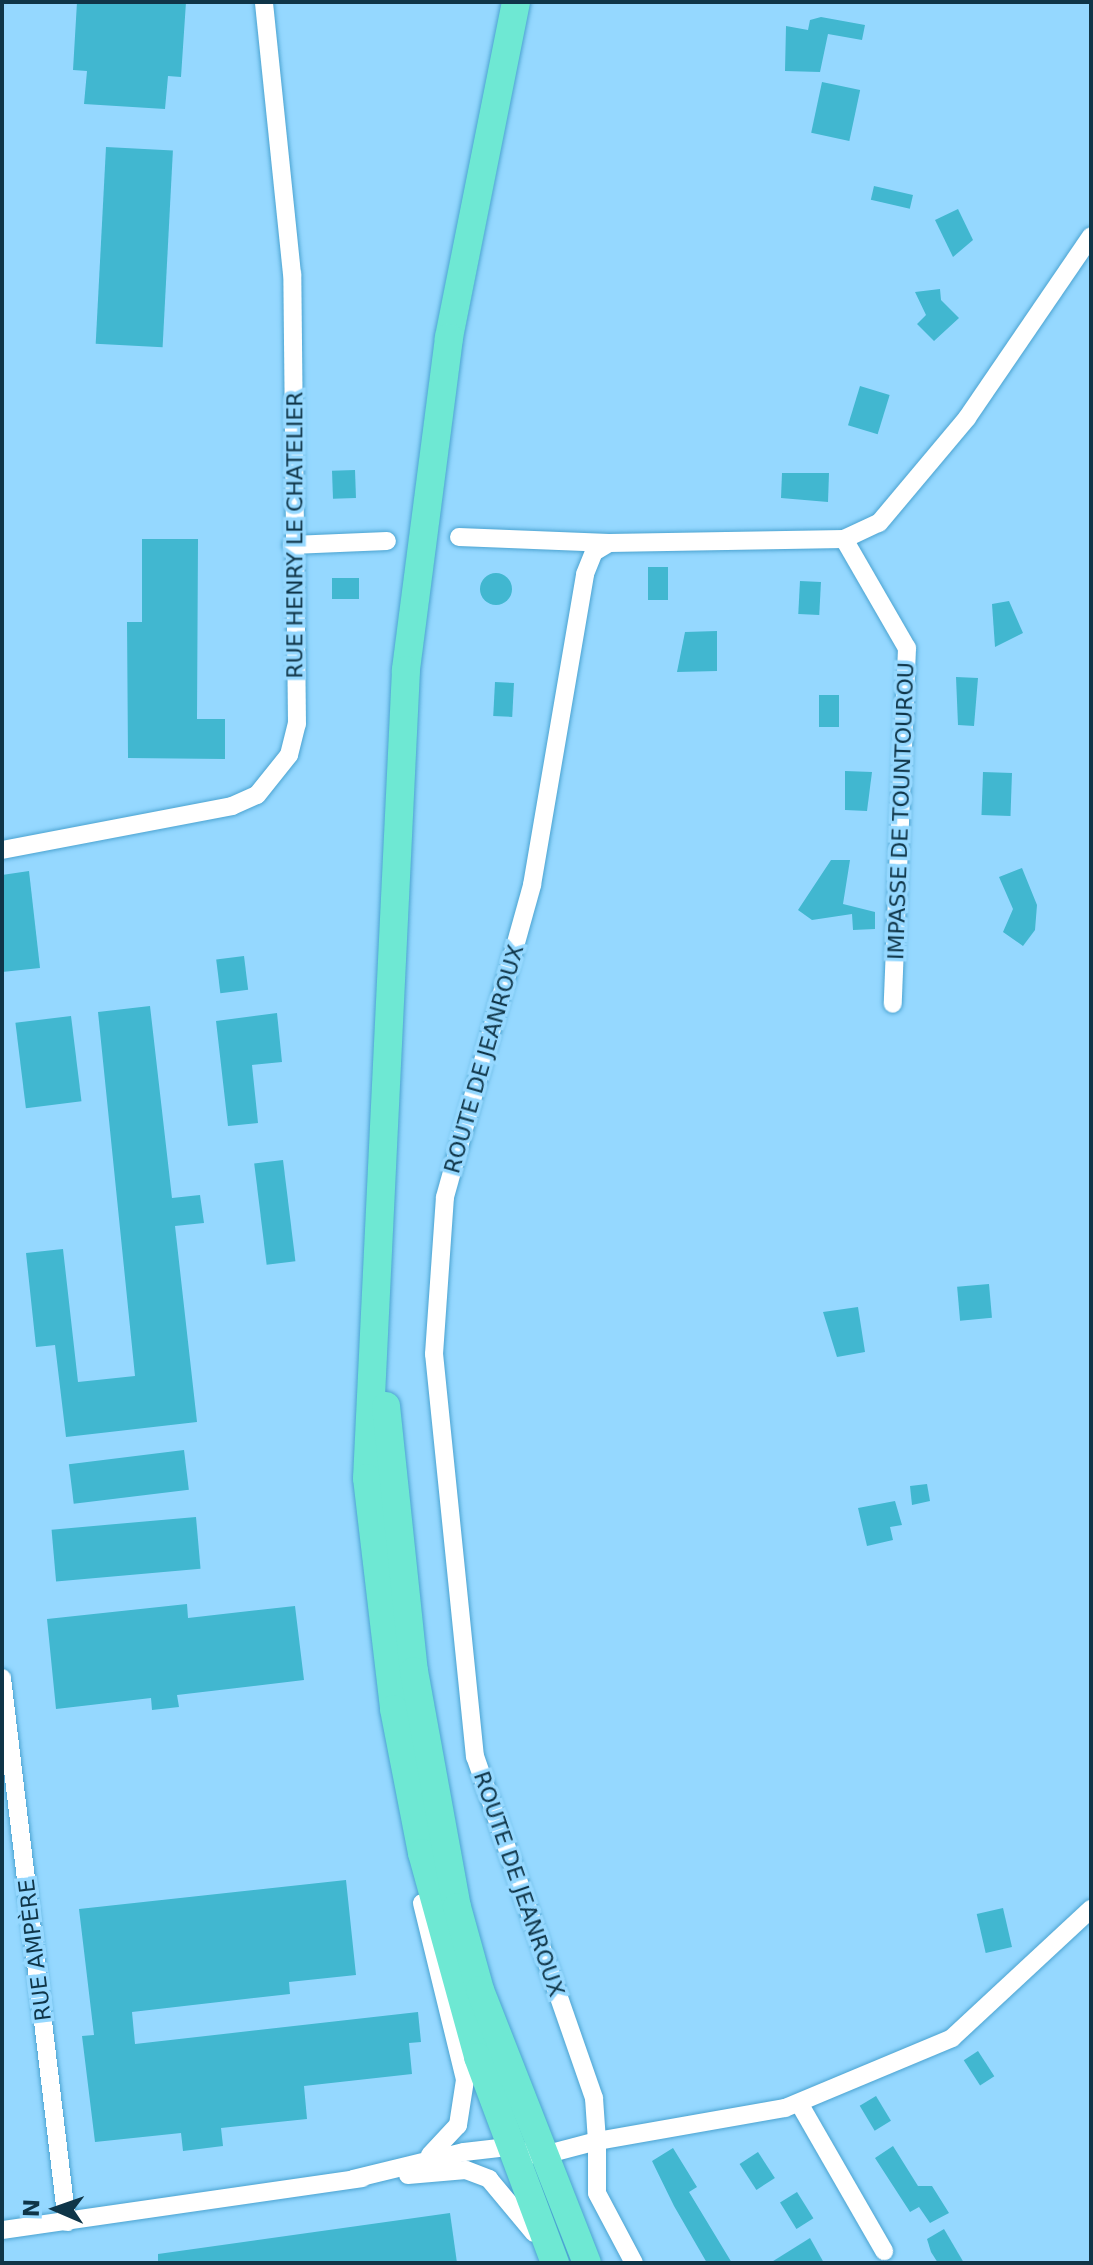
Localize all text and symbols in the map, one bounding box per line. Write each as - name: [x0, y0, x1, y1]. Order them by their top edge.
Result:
- street label: RUE HENRY LE CHATELIER: [282, 391, 308, 679]
- street label: IMPASSE DE TOUNTOUROU: [883, 662, 919, 960]
- street label: ROUTE DE JEANROUX: [439, 942, 529, 1176]
- street label: ROUTE DE JEANROUX: [468, 1768, 570, 2000]
- street label: RUE AMPÈRE: [13, 1878, 57, 2022]
- north arrow: [16, 2169, 96, 2249]
- text: N: [19, 2199, 44, 2218]

